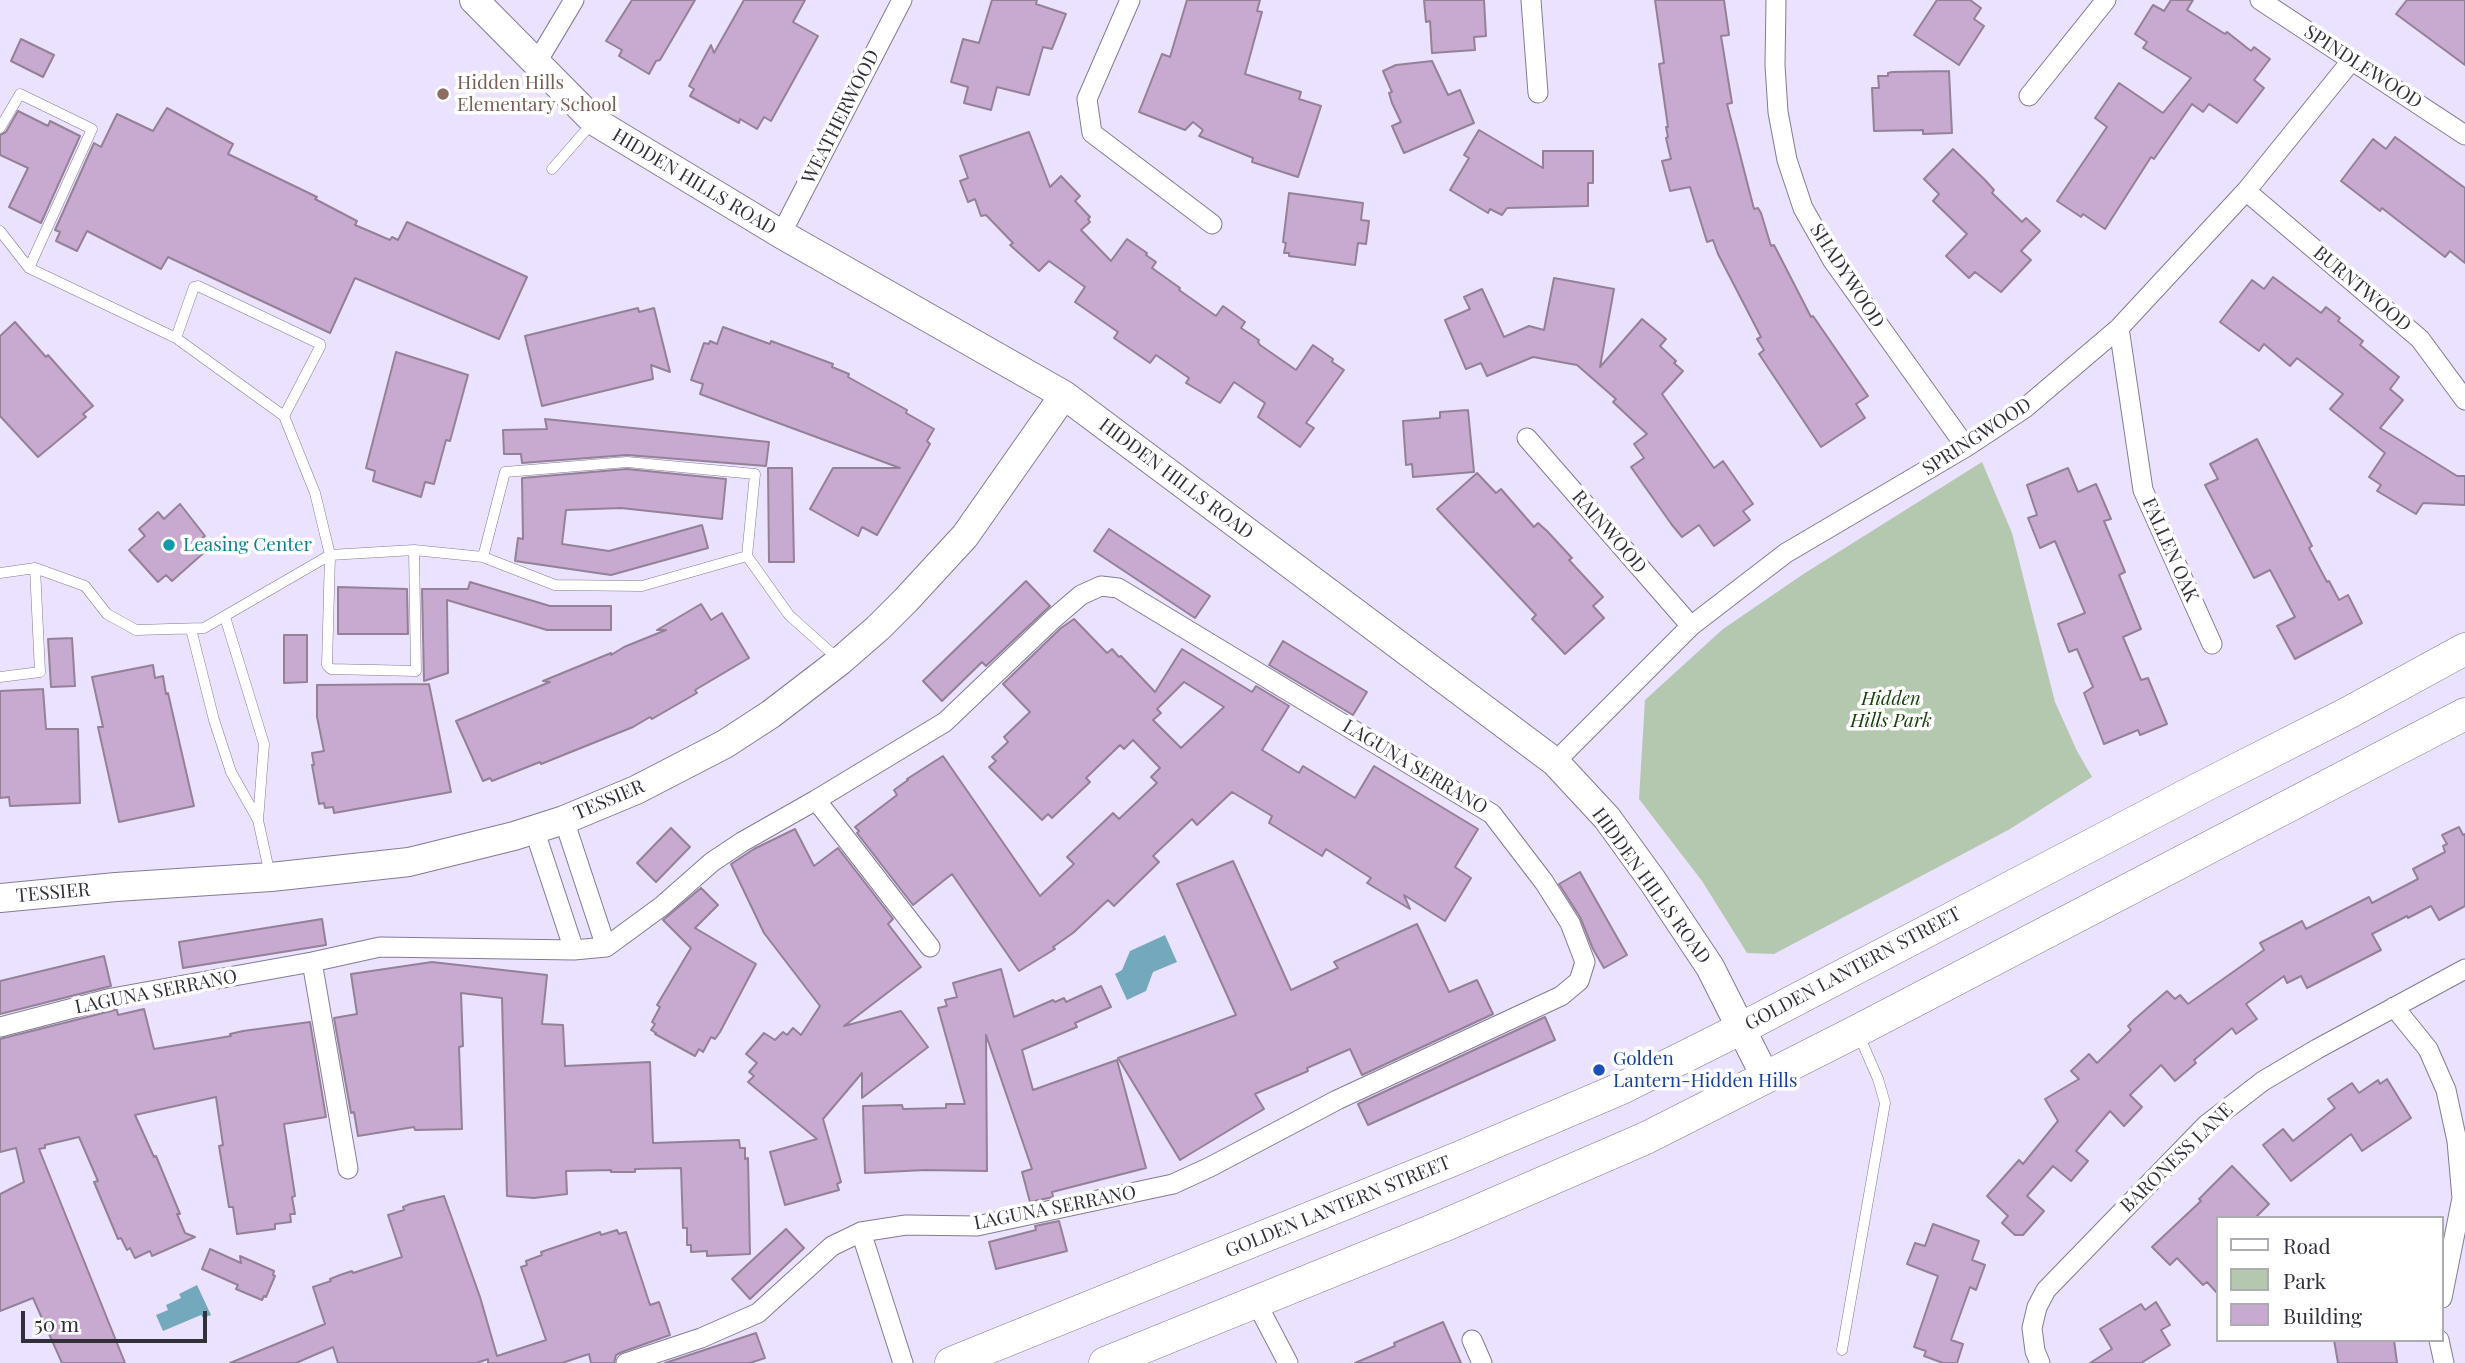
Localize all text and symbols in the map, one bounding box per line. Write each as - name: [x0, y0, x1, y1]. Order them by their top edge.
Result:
- street label: SPINDLEWOOD: [2300, 20, 2426, 114]
- street label: WEATHERWOOD: [797, 46, 885, 188]
- place label: Hidden Hills Elementary School: [457, 72, 617, 116]
- marker: Hidden Hills Elementary School: [435, 86, 451, 102]
- street label: HIDDEN HILLS ROAD: [608, 124, 780, 240]
- street label: SHADYWOOD: [1805, 220, 1889, 332]
- street label: BURNTWOOD: [2308, 241, 2416, 337]
- street label: SPRINGWOOD: [1918, 393, 2036, 481]
- street label: HIDDEN HILLS ROAD: [1094, 414, 1258, 544]
- street label: RAINWOOD: [1567, 486, 1651, 578]
- street label: FALLEN OAK: [2137, 494, 2203, 606]
- place label: Leasing Center: [183, 534, 312, 556]
- marker: Leasing Center: [161, 537, 177, 553]
- park label: Hidden Hills Park: [1850, 688, 1932, 732]
- street label: LAGUNA SERRANO: [1339, 715, 1491, 819]
- street label: TESSIER: [570, 775, 648, 825]
- street label: HIDDEN HILLS ROAD: [1587, 804, 1715, 968]
- street label: TESSIER: [15, 878, 91, 908]
- street label: GOLDEN LANTERN STREET: [1741, 902, 1965, 1036]
- street label: LAGUNA SERRANO: [73, 965, 239, 1019]
- place label: Golden Lantern-Hidden Hills: [1613, 1048, 1797, 1092]
- marker: Golden Lantern-Hidden Hills: [1591, 1062, 1607, 1078]
- street label: BARONESS LANE: [2116, 1099, 2238, 1217]
- street label: GOLDEN LANTERN STREET: [1222, 1151, 1454, 1263]
- street label: LAGUNA SERRANO: [972, 1181, 1138, 1235]
- legend: [2216, 1216, 2444, 1342]
- text: Road: [2283, 1231, 2331, 1259]
- text: Park: [2283, 1266, 2326, 1294]
- scale bar: [24, 1296, 210, 1340]
- text: Building: [2283, 1301, 2362, 1329]
- text: 50 m: [34, 1309, 79, 1337]

